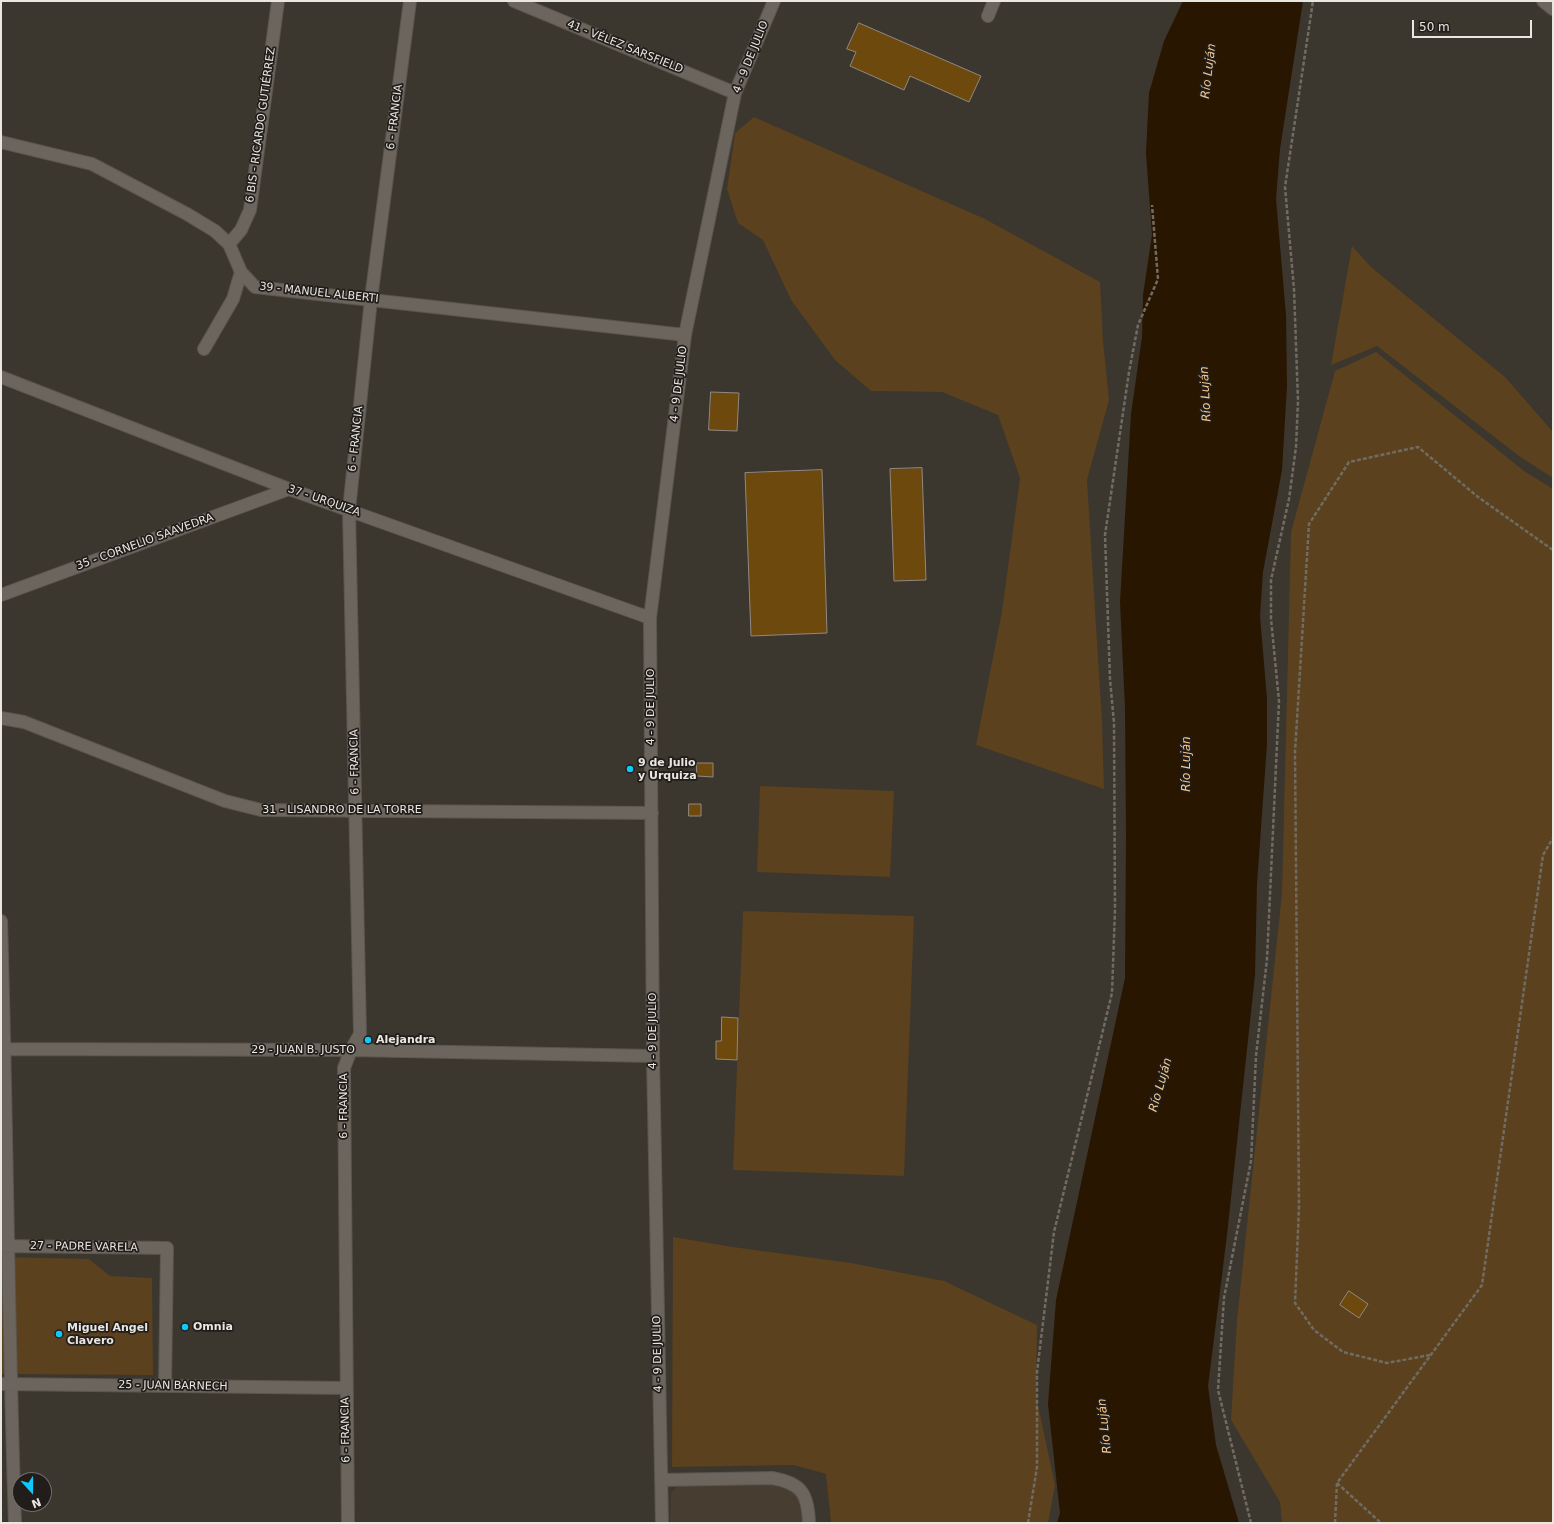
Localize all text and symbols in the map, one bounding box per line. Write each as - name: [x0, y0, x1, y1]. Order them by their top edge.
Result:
- scale bar: [1414, 12, 1534, 38]
- street label: 41 - VÉLEZ SARSFIELD: [565, 18, 685, 76]
- street label: 4 - 9 DE JULIO: [731, 19, 771, 95]
- text: 50 m: [1419, 20, 1450, 34]
- water label: Río Luján: [1198, 43, 1220, 99]
- street label: 6 BIS - RICARDO GUTIÉRREZ: [244, 46, 278, 204]
- street label: 6 - FRANCIA: [384, 84, 406, 150]
- street label: 39 - MANUEL ALBERTI: [259, 280, 379, 306]
- street label: 4 - 9 DE JULIO: [668, 345, 690, 423]
- water label: Río Luján: [1197, 366, 1215, 422]
- street label: 6 - FRANCIA: [346, 406, 366, 472]
- street label: 37 - URQUIZA: [286, 482, 362, 520]
- street label: 35 - CORNELIO SAAVEDRA: [75, 511, 215, 573]
- street label: 4 - 9 DE JULIO: [644, 669, 658, 745]
- street label: 6 - FRANCIA: [348, 729, 362, 795]
- water label: Río Luján: [1180, 736, 1194, 792]
- place label: 9 de Julio y Urquiza: [638, 756, 697, 782]
- marker: 9 de Julio y Urquiza: [625, 764, 635, 774]
- street label: 31 - LISANDRO DE LA TORRE: [262, 803, 422, 817]
- street label: 4 - 9 DE JULIO: [646, 993, 660, 1069]
- place label: Alejandra: [376, 1033, 435, 1047]
- marker: Alejandra: [363, 1035, 373, 1045]
- street label: 29 - JUAN B. JUSTO: [251, 1043, 355, 1057]
- water label: Río Luján: [1146, 1056, 1176, 1114]
- street label: 6 - FRANCIA: [337, 1073, 351, 1139]
- street label: 27 - PADRE VARELA: [30, 1239, 138, 1255]
- street label: 4 - 9 DE JULIO: [651, 1316, 665, 1392]
- place label: Omnia: [193, 1320, 233, 1334]
- place label: Miguel Angel Clavero: [67, 1321, 148, 1347]
- marker: Omnia: [180, 1322, 190, 1332]
- marker: Miguel Angel Clavero: [54, 1329, 64, 1339]
- street label: 25 - JUAN BARNECH: [118, 1378, 228, 1394]
- street label: 6 - FRANCIA: [339, 1397, 353, 1463]
- water label: Río Luján: [1095, 1398, 1115, 1454]
- north arrow: [12, 1472, 52, 1512]
- text: N: [29, 1495, 43, 1510]

